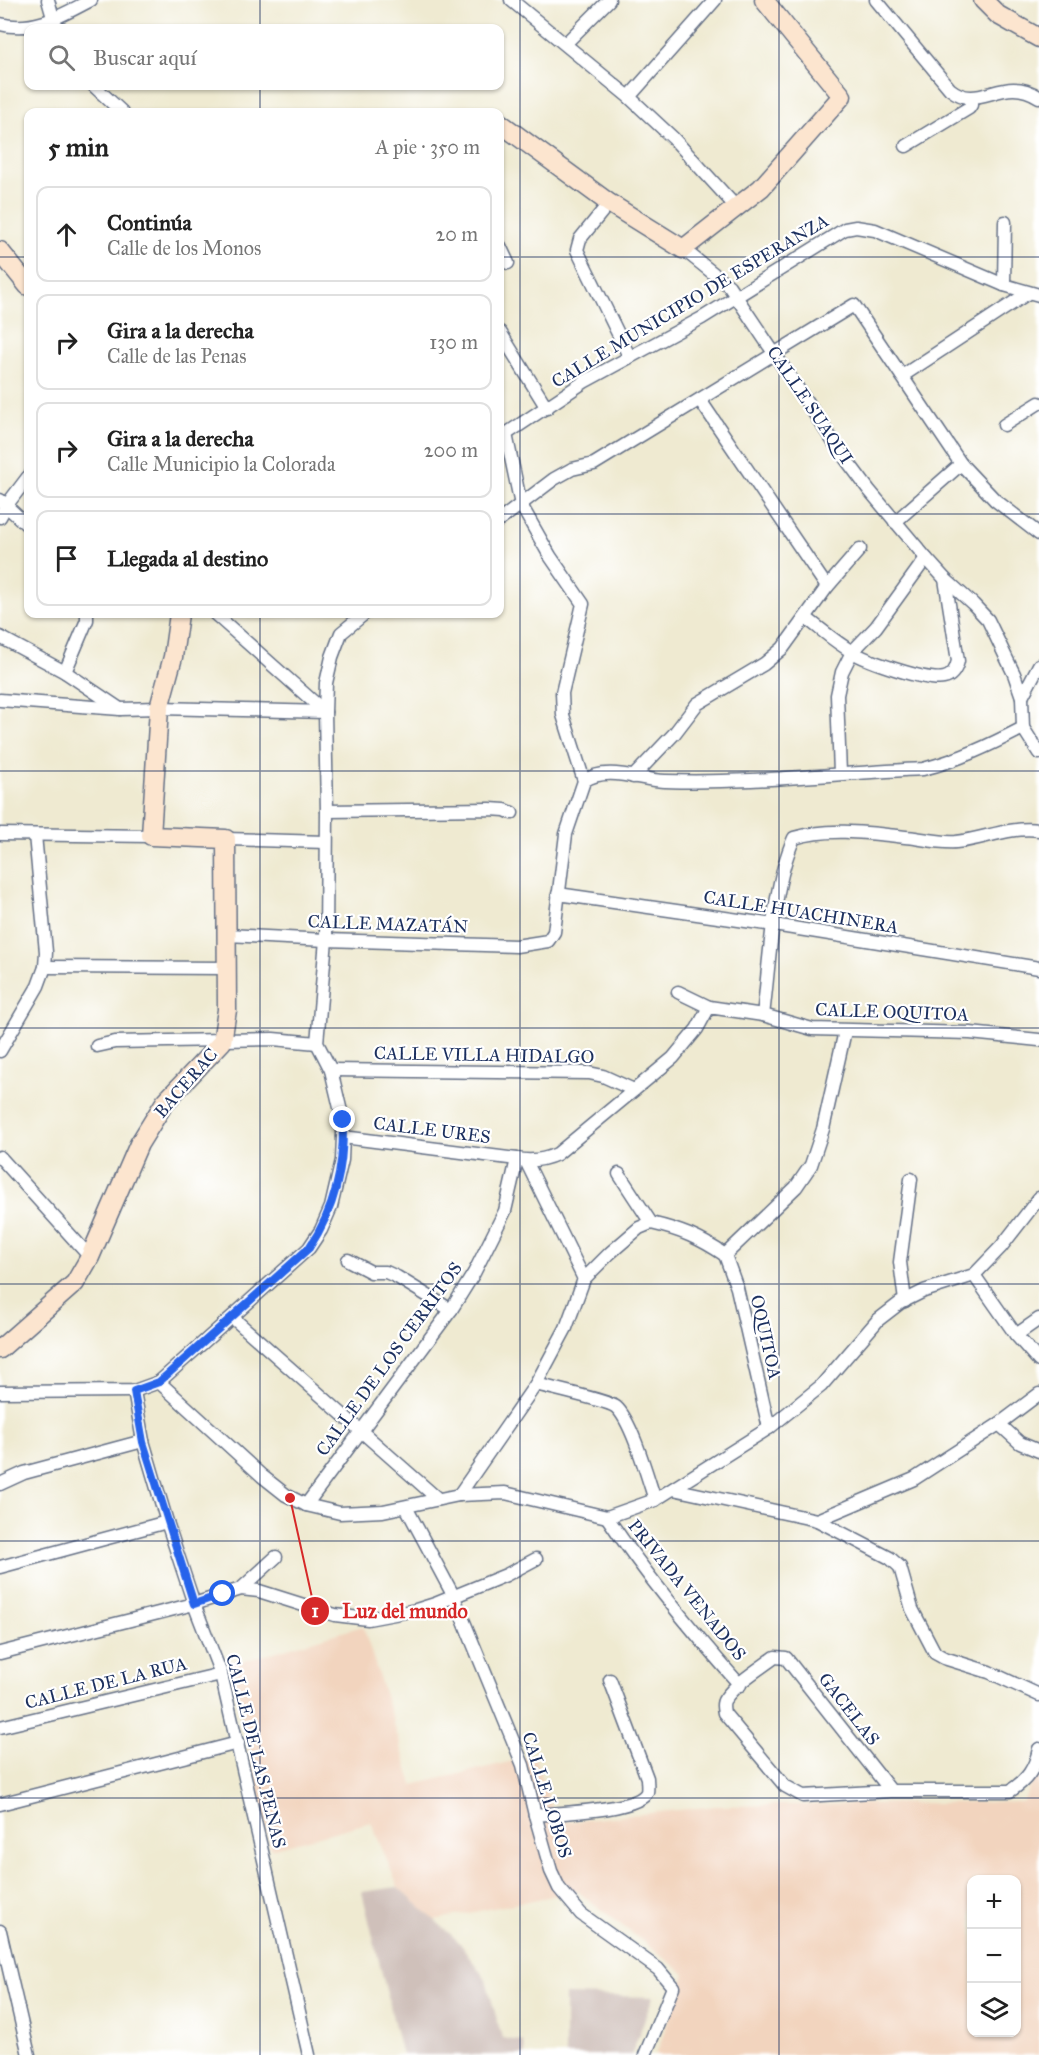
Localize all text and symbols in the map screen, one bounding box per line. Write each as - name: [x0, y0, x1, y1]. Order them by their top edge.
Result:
- search box: [24, 24, 504, 90]
- icon: search: [45, 41, 78, 74]
- text: Buscar aquí: [93, 44, 196, 71]
- text: 5 min: [48, 131, 109, 163]
- text: A pie · 350 m: [375, 135, 480, 159]
- text: Continúa: [107, 209, 192, 236]
- street label: CALLE MUNICIPIO DE ESPERANZA: [548, 209, 832, 393]
- icon: ahead: [50, 218, 83, 251]
- text: 20 m: [435, 222, 478, 246]
- text: Calle de los Monos: [107, 236, 261, 260]
- text: Gira a la derecha: [107, 317, 254, 344]
- icon: right: [50, 326, 83, 359]
- text: 130 m: [429, 330, 478, 354]
- street label: CALLE SUAQUI: [762, 342, 858, 469]
- text: Calle de las Penas: [107, 344, 246, 368]
- text: Gira a la derecha: [107, 425, 254, 452]
- icon: right: [50, 434, 83, 467]
- text: 200 m: [424, 438, 478, 462]
- text: Calle Municipio la Colorada: [107, 452, 336, 476]
- icon: arrive: [50, 542, 83, 575]
- text: Llegada al destino: [107, 545, 268, 572]
- street label: CALLE HUACHINERA: [702, 886, 900, 938]
- street label: CALLE MAZATÁN: [307, 908, 469, 938]
- street label: CALLE OQUITOA: [815, 998, 969, 1026]
- street label: CALLE VILLA HIDALGO: [374, 1042, 594, 1068]
- street label: BACERAC: [150, 1044, 222, 1122]
- route end: [329, 1106, 355, 1132]
- street label: CALLE URES: [372, 1112, 492, 1148]
- street label: CALLE DE LOS CERRITOS: [311, 1258, 467, 1460]
- street label: OQUITOA: [746, 1293, 786, 1381]
- street label: PRIVADA VENADOS: [623, 1515, 751, 1665]
- route start: [209, 1580, 235, 1606]
- callout: Luz del mundo: [300, 1592, 479, 1630]
- text: Luz del mundo: [342, 1599, 468, 1623]
- text: 1: [311, 1600, 319, 1622]
- street label: CALLE DE LA RUA: [23, 1652, 189, 1714]
- street label: CALLE DE LAS PENAS: [221, 1652, 291, 1850]
- street label: GACELAS: [814, 1668, 884, 1750]
- street label: CALLE LOBOS: [517, 1729, 577, 1861]
- map controls: [967, 1875, 1021, 2037]
- button: +: [967, 1875, 1021, 1929]
- button: −: [967, 1929, 1021, 1983]
- button: layers: [967, 1983, 1021, 2037]

